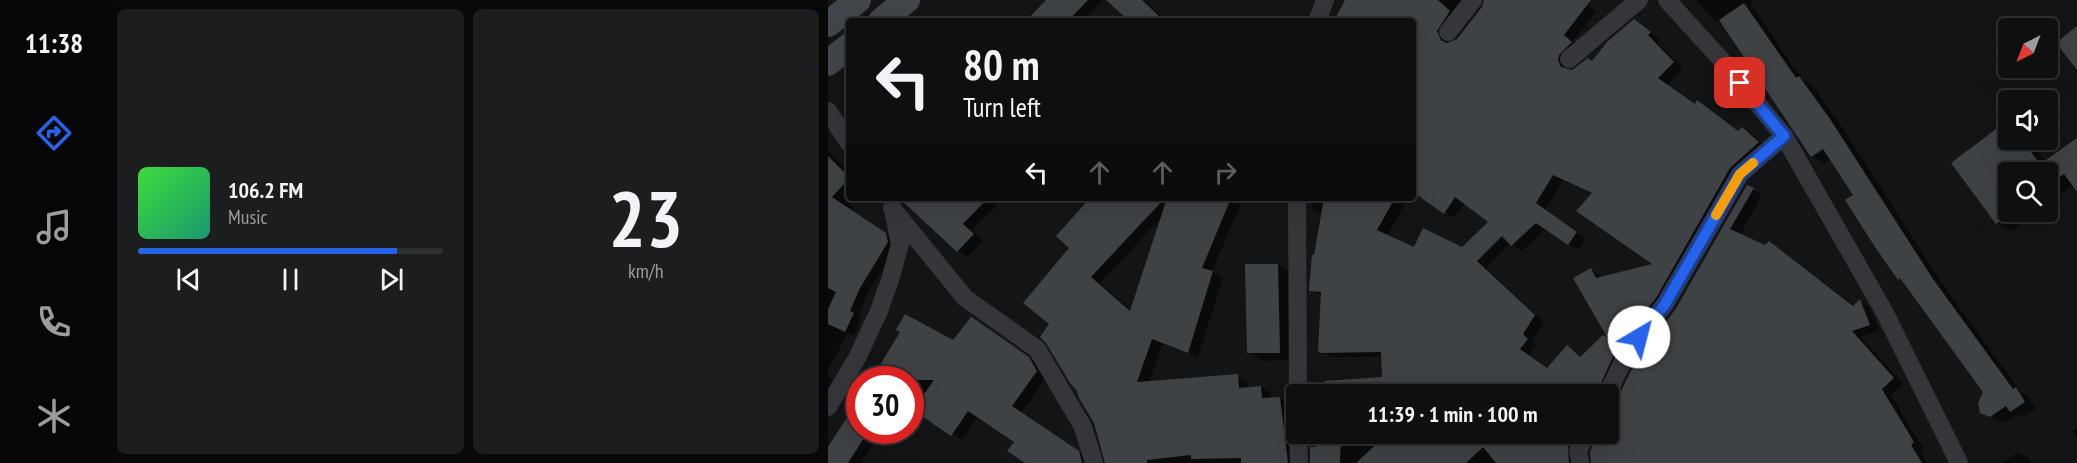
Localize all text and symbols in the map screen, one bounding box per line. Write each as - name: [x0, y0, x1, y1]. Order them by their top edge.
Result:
- north arrow: [1998, 18, 2058, 78]
- map controls: [1998, 18, 2058, 222]
- text: 11:38: [25, 26, 83, 60]
- text: 80 m: [963, 37, 1040, 92]
- icon: left: [864, 42, 942, 120]
- pin: [1714, 57, 1765, 108]
- icon: arrive: [1723, 66, 1756, 99]
- text: Turn left: [963, 90, 1041, 124]
- button: sound: [1998, 90, 2058, 150]
- icon: directions: [33, 112, 75, 154]
- icon: left: [1020, 156, 1053, 189]
- icon: ahead: [1083, 156, 1116, 189]
- icon: ahead: [1146, 156, 1179, 189]
- icon: right: [1209, 156, 1242, 189]
- button: search: [1998, 162, 2058, 222]
- text: 23: [608, 168, 683, 269]
- text: 106.2 FM: [228, 176, 303, 204]
- text: Music: [228, 204, 268, 230]
- icon: music: [33, 206, 75, 248]
- text: km/h: [628, 258, 663, 284]
- icon: previous: [172, 263, 205, 296]
- icon: pause: [274, 263, 307, 296]
- icon: next: [375, 263, 408, 296]
- icon: phone: [33, 301, 75, 343]
- position arrow: [1607, 305, 1671, 369]
- speed limit sign: 30: [846, 366, 924, 444]
- icon: climate: [33, 395, 75, 437]
- text: 11:39 · 1 min · 100 m: [1367, 400, 1538, 428]

